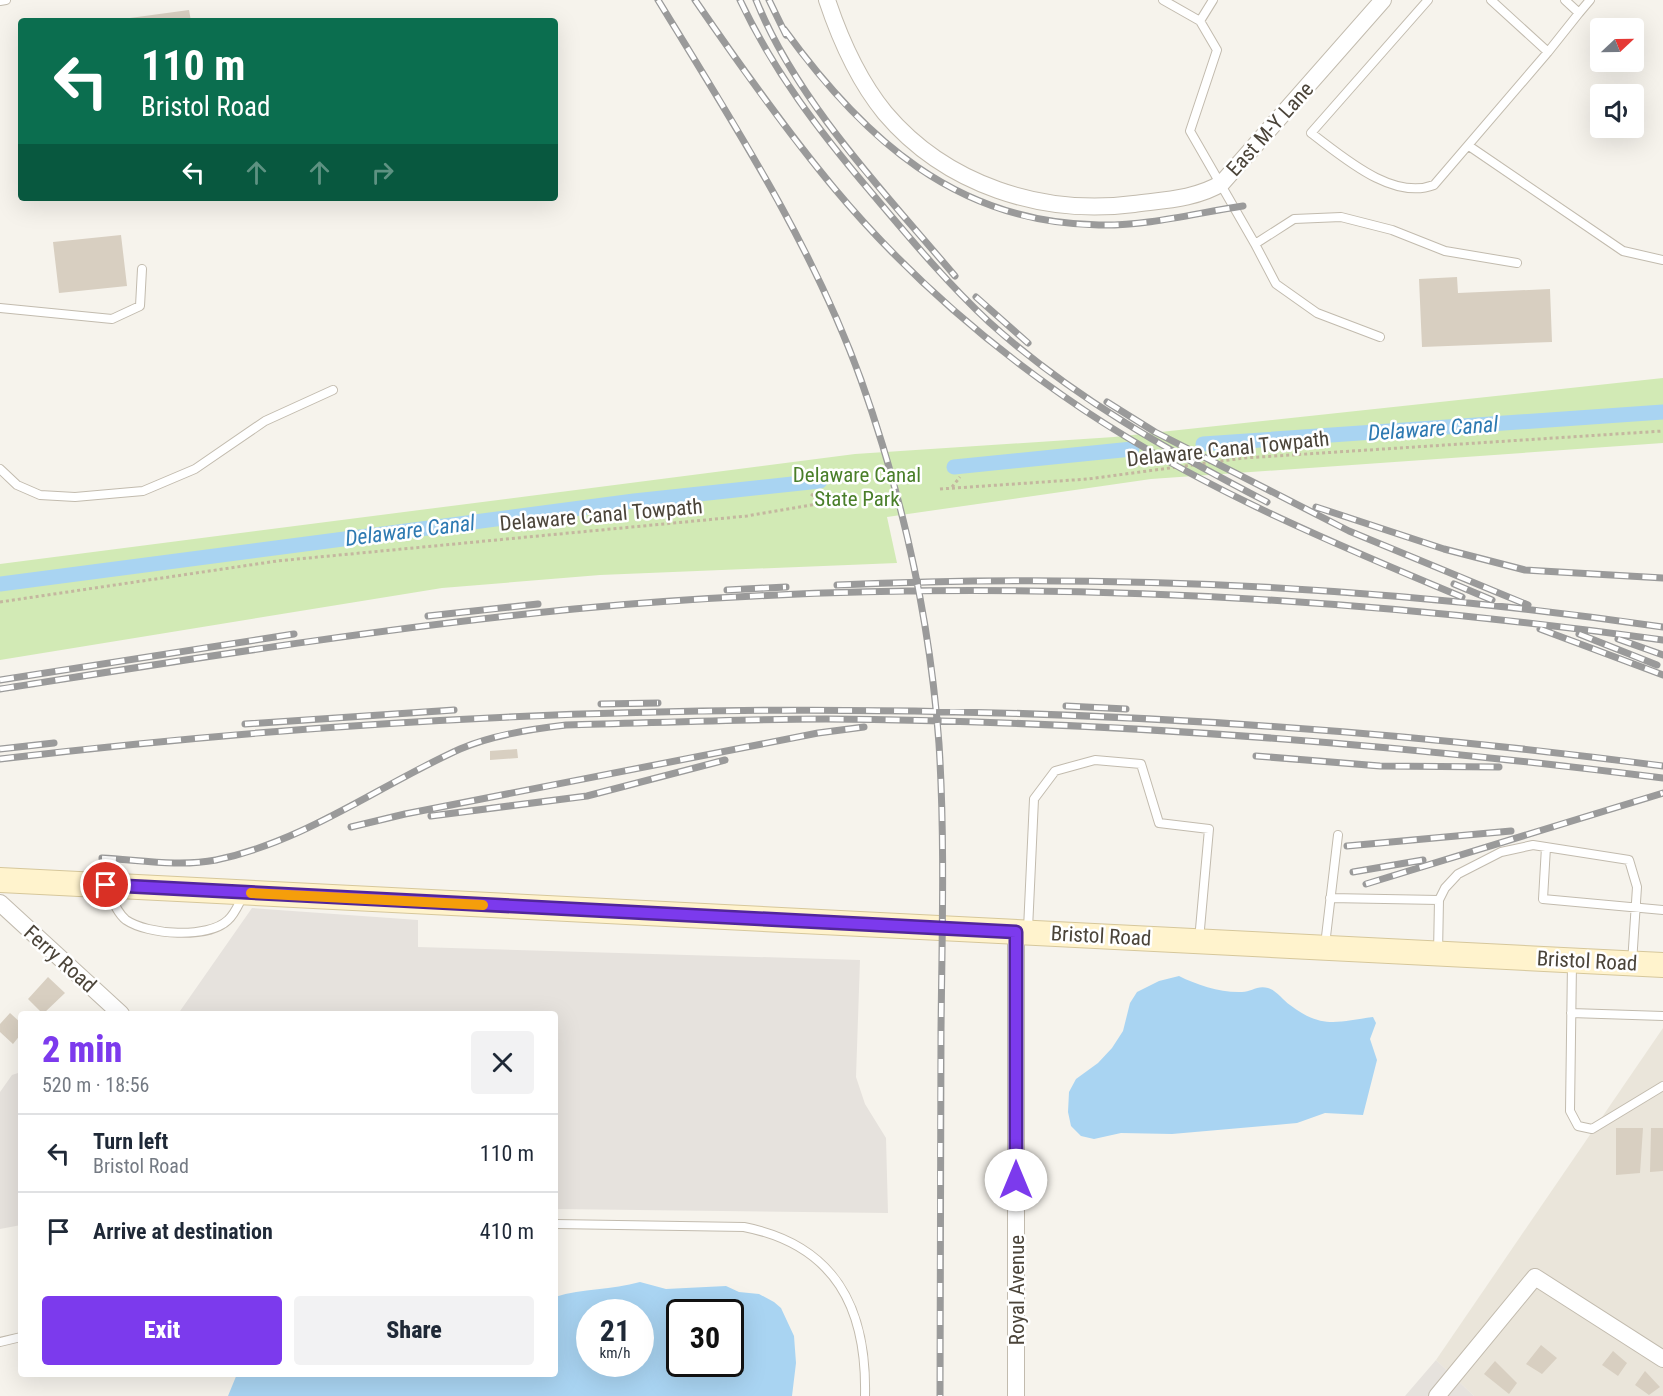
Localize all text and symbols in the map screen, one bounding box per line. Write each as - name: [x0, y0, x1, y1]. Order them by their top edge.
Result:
- north arrow: [1590, 18, 1644, 72]
- map controls: [1590, 18, 1644, 138]
- text: 110 m: [141, 41, 246, 90]
- icon: left: [42, 42, 120, 120]
- street label: East M-Y Lane: [1222, 77, 1319, 181]
- button: sound: [1590, 84, 1644, 138]
- text: Bristol Road: [141, 91, 270, 123]
- icon: left: [177, 156, 210, 189]
- icon: ahead: [240, 156, 273, 189]
- icon: ahead: [303, 156, 336, 189]
- icon: right: [366, 156, 399, 189]
- water label: Delaware Canal: [1367, 411, 1500, 446]
- street label: Delaware Canal Towpath: [1126, 426, 1330, 472]
- park label: Delaware Canal State Park: [793, 463, 921, 511]
- street label: Delaware Canal Towpath: [499, 494, 703, 536]
- water label: Delaware Canal: [344, 510, 477, 551]
- pin: [80, 859, 131, 910]
- icon: arrive: [89, 868, 122, 901]
- street label: Ferry Road: [19, 920, 101, 998]
- street label: Bristol Road: [1050, 921, 1152, 951]
- street label: Bristol Road: [1536, 946, 1638, 976]
- text: 2 min: [42, 1029, 122, 1071]
- button: close: [471, 1031, 534, 1094]
- text: 520 m · 18:56: [42, 1073, 149, 1097]
- text: Turn left: [93, 1129, 168, 1154]
- icon: left: [42, 1137, 75, 1170]
- text: 110 m: [480, 1141, 534, 1166]
- position arrow: [984, 1148, 1048, 1212]
- text: Bristol Road: [93, 1154, 189, 1178]
- icon: arrive: [42, 1215, 75, 1248]
- text: Arrive at destination: [93, 1219, 273, 1244]
- text: 410 m: [480, 1219, 534, 1244]
- street label: Royal Avenue: [1005, 1235, 1029, 1345]
- button: Exit: [42, 1296, 282, 1365]
- button: Share: [294, 1296, 534, 1365]
- speed limit sign: 30: [666, 1299, 744, 1377]
- text: 21: [600, 1313, 630, 1348]
- text: km/h: [600, 1344, 630, 1362]

